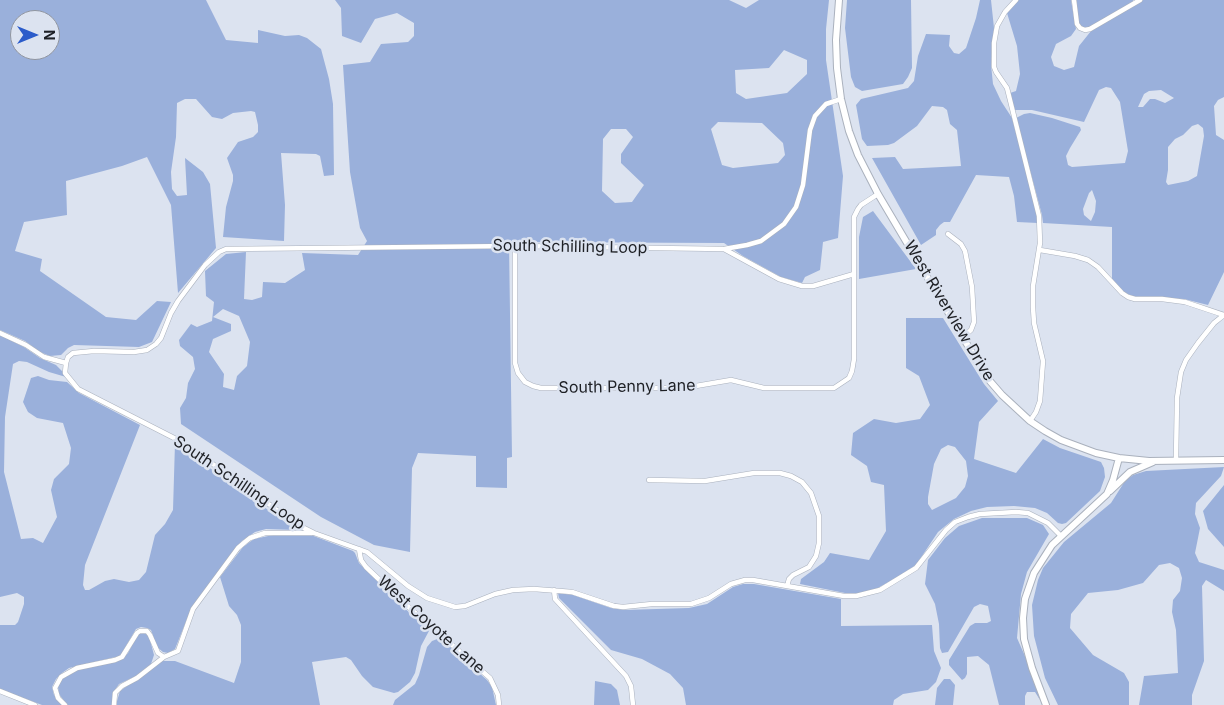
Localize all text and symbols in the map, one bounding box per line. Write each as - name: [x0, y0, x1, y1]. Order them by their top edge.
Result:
- north arrow: [10, 10, 60, 60]
- text: N: [41, 30, 58, 40]
- street label: South Schilling Loop: [493, 236, 647, 258]
- street label: West Riverview Drive: [900, 237, 998, 385]
- street label: South Penny Lane: [558, 376, 696, 398]
- street label: South Schilling Loop: [170, 432, 308, 534]
- street label: West Coyote Lane: [374, 572, 488, 678]

